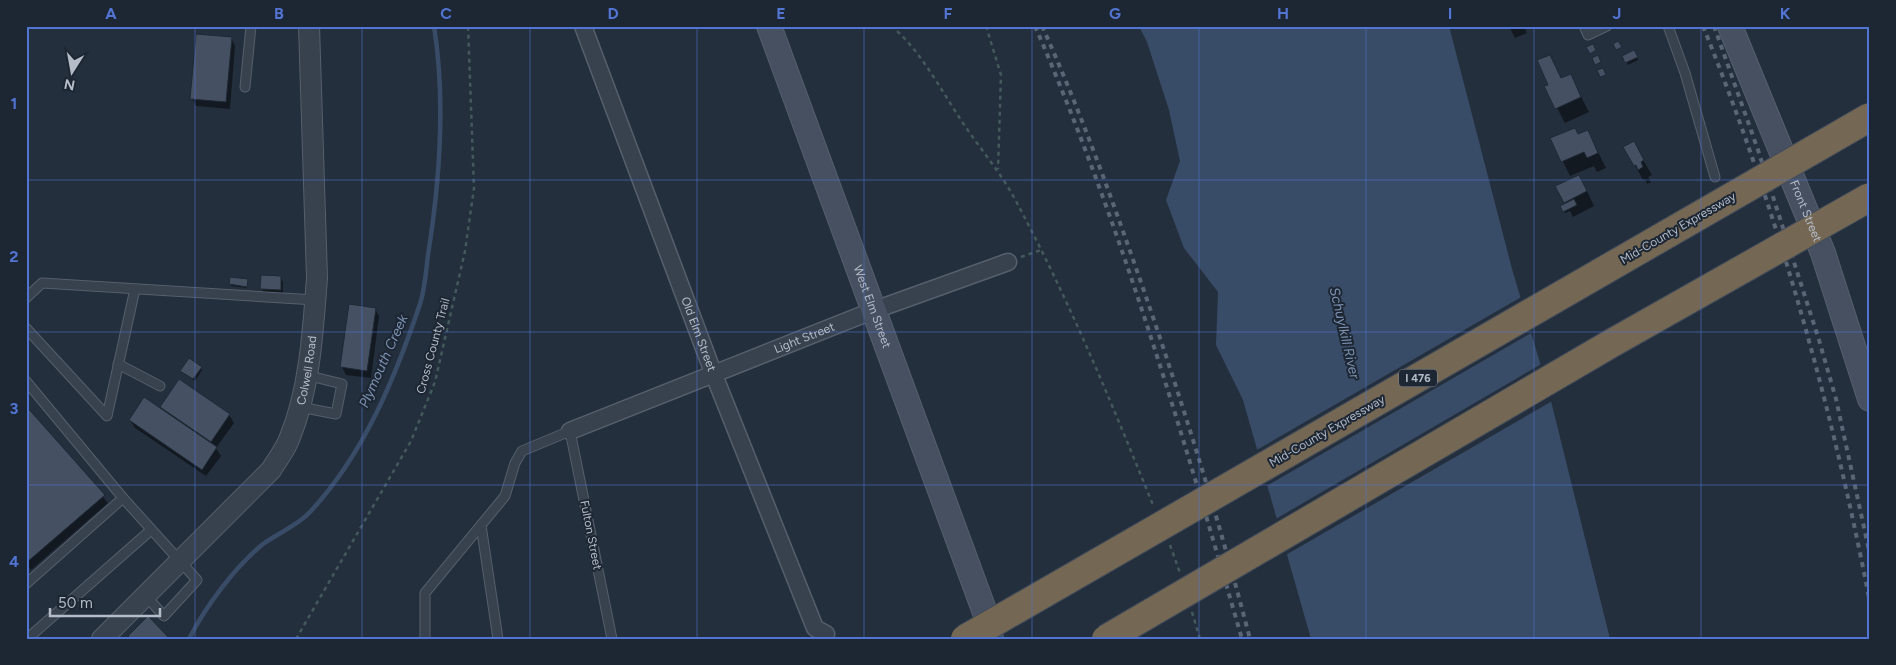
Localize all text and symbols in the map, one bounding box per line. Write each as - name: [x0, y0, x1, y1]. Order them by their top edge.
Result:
- text: A: [105, 4, 117, 23]
- text: B: [274, 4, 284, 23]
- text: C: [440, 4, 452, 23]
- text: D: [607, 4, 619, 23]
- text: E: [776, 4, 786, 23]
- text: F: [944, 4, 953, 23]
- text: G: [1109, 4, 1121, 23]
- text: H: [1277, 4, 1289, 23]
- text: I: [1448, 4, 1452, 23]
- text: J: [1613, 4, 1621, 23]
- text: K: [1780, 4, 1791, 23]
- north arrow: [48, 48, 98, 98]
- text: N: [63, 75, 77, 94]
- text: 1: [11, 94, 17, 113]
- street label: Front Street: [1787, 178, 1825, 244]
- street label: Mid-County Expressway: [1618, 189, 1739, 267]
- text: 2: [9, 247, 19, 266]
- street label: West Elm Street: [851, 263, 894, 350]
- water label: Schuylkill River: [1326, 286, 1364, 382]
- street label: Old Elm Street: [678, 295, 719, 374]
- street label: Cross County Trail: [414, 297, 452, 395]
- water label: Plymouth Creek: [355, 311, 412, 410]
- street label: Light Street: [772, 319, 837, 356]
- street label: Colwell Road: [294, 335, 319, 407]
- road number: I 476: [1399, 369, 1437, 386]
- street label: Mid-County Expressway: [1267, 392, 1388, 470]
- text: 3: [10, 399, 19, 418]
- street label: Fulton Street: [577, 499, 605, 571]
- text: 4: [9, 552, 19, 571]
- scale bar: [50, 585, 160, 617]
- text: 50 m: [58, 594, 93, 612]

